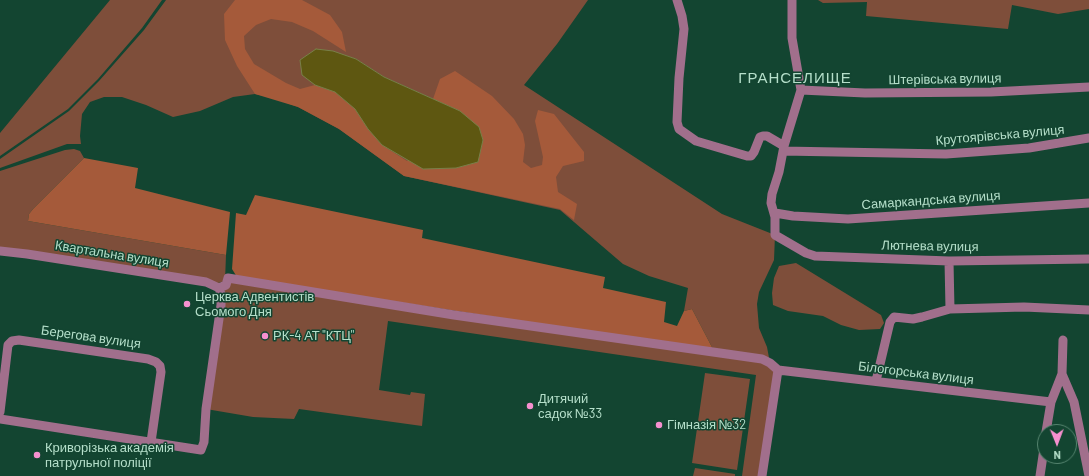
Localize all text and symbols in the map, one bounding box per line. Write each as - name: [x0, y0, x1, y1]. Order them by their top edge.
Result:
- district label: ГРАНСЕЛИЩЕ: [738, 69, 852, 87]
- street label: Штерівська вулиця: [888, 70, 1002, 88]
- street label: Крутоярівська вулиця: [935, 122, 1065, 148]
- street label: Самаркандська вулиця: [861, 187, 1001, 213]
- street label: Квартальна вулиця: [54, 237, 170, 271]
- street label: Лютнева вулиця: [881, 237, 979, 255]
- place label: Церква Адвентистів Сьомого Дня: [195, 289, 314, 320]
- marker: Церква Адвентистів Сьомого Дня: [182, 299, 192, 309]
- street label: Берегова вулиця: [40, 322, 142, 352]
- place label: РК-4 АТ "КТЦ": [273, 328, 354, 344]
- marker: РК-4 АТ "КТЦ": [260, 331, 270, 341]
- street label: Білогорська вулиця: [857, 358, 975, 388]
- place label: Дитячий садок №33: [538, 391, 602, 422]
- marker: Дитячий садок №33: [525, 401, 535, 411]
- place label: Гімназія №32: [667, 417, 746, 433]
- marker: Гімназія №32: [654, 420, 664, 430]
- north arrow: [1037, 424, 1077, 464]
- place label: Криворізька академія патрульної поліції: [45, 440, 174, 471]
- text: N: [1053, 449, 1061, 462]
- marker: Криворізька академія патрульної поліції: [32, 450, 42, 460]

